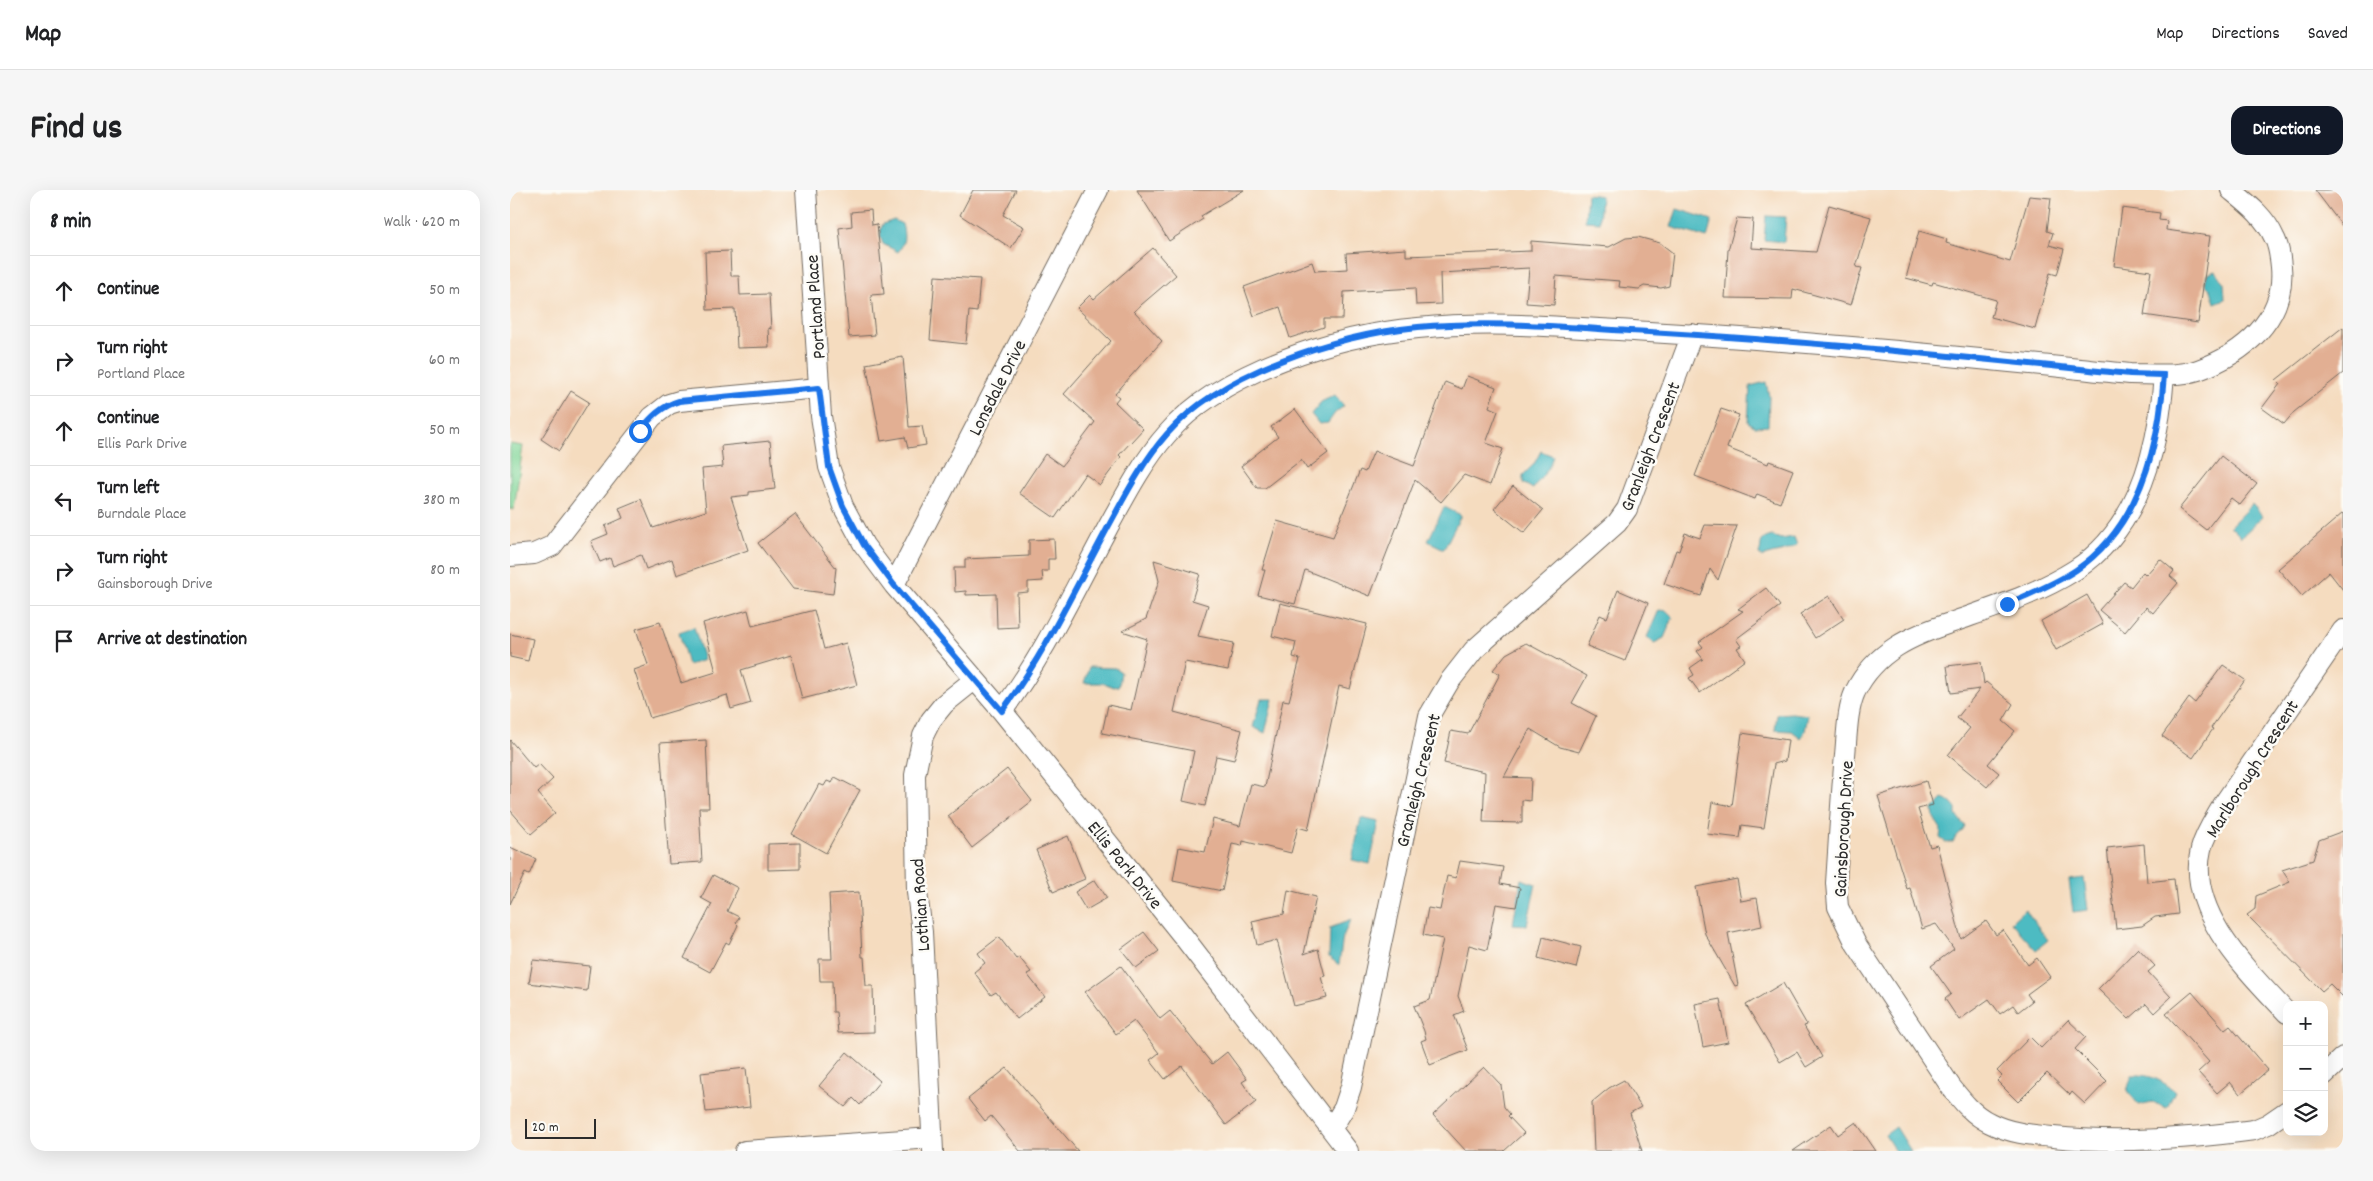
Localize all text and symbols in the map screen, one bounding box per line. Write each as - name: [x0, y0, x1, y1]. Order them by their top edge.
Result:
- text: Map: [25, 18, 61, 52]
- text: Map: [2156, 22, 2183, 47]
- text: Directions: [2211, 22, 2280, 47]
- text: Saved: [2308, 22, 2348, 47]
- text: Find us: [30, 105, 122, 155]
- button: Directions: [2231, 106, 2343, 155]
- text: 8 min: [50, 208, 91, 238]
- text: Walk · 620 m: [384, 211, 460, 234]
- street label: Portland Place: [800, 254, 835, 360]
- icon: ahead: [50, 277, 78, 305]
- text: Continue: [97, 277, 159, 304]
- text: 50 m: [429, 279, 460, 302]
- text: Turn right: [97, 336, 168, 363]
- street label: Lonsdale Drive: [963, 336, 1035, 441]
- icon: right: [50, 347, 78, 375]
- text: 60 m: [429, 349, 460, 372]
- text: Portland Place: [97, 363, 185, 386]
- street label: Granleigh Crescent: [1615, 379, 1689, 516]
- text: Continue: [97, 406, 159, 433]
- icon: ahead: [50, 417, 78, 445]
- text: 50 m: [429, 419, 460, 442]
- route start: [629, 420, 652, 443]
- text: Ellis Park Drive: [97, 433, 187, 456]
- text: Turn left: [97, 476, 160, 503]
- icon: left: [50, 487, 78, 515]
- text: 380 m: [423, 489, 460, 512]
- text: Burndale Place: [97, 503, 186, 526]
- text: Turn right: [97, 546, 168, 573]
- icon: right: [50, 557, 78, 585]
- text: 80 m: [430, 559, 460, 582]
- text: Gainsborough Drive: [97, 573, 212, 596]
- route end: [1996, 593, 2019, 616]
- icon: arrive: [50, 627, 78, 655]
- text: Arrive at destination: [97, 627, 247, 654]
- street label: Marlborough Crescent: [2201, 696, 2307, 844]
- street label: Granleigh Crescent: [1391, 711, 1450, 850]
- street label: Gainsborough Drive: [1828, 760, 1863, 898]
- street label: Ellis Park Drive: [1079, 816, 1167, 916]
- street label: Lothian Road: [906, 857, 939, 952]
- map controls: [2283, 1001, 2328, 1136]
- button: +: [2283, 1001, 2328, 1046]
- button: −: [2283, 1046, 2328, 1091]
- button: layers: [2283, 1091, 2328, 1136]
- scale bar: [525, 1116, 596, 1139]
- text: 20 m: [532, 1118, 559, 1138]

